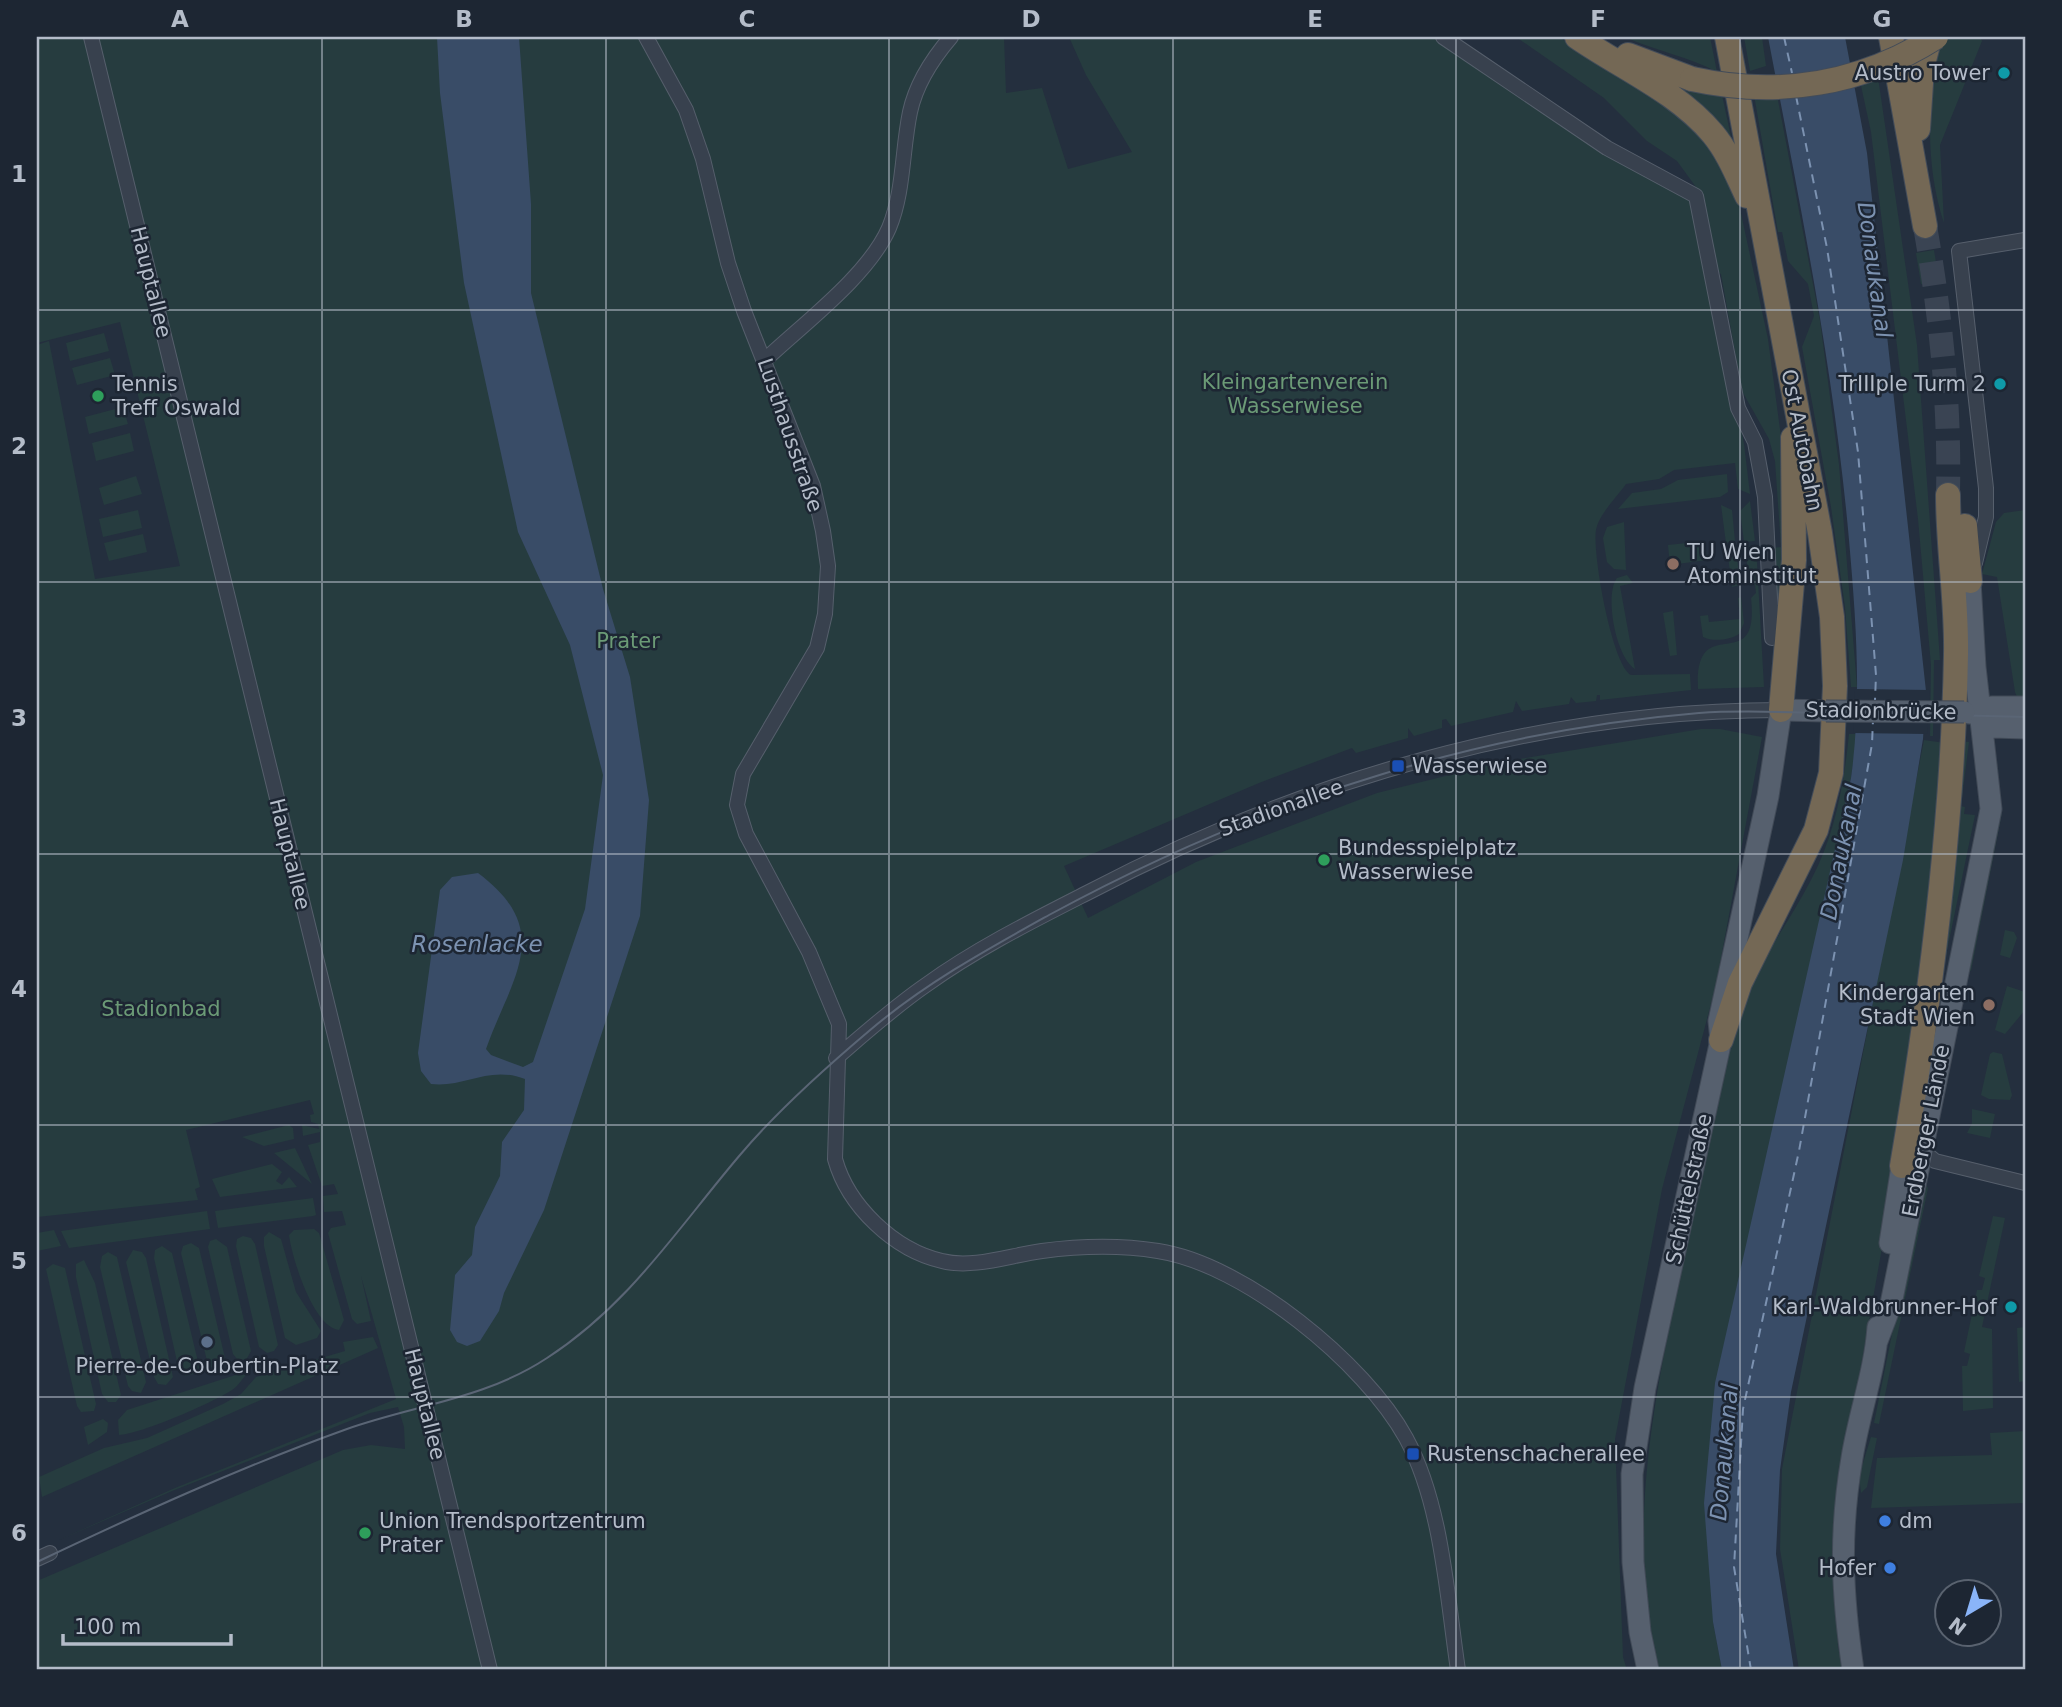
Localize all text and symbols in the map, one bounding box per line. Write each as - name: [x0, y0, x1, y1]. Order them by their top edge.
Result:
- text: A: [171, 6, 189, 32]
- text: B: [455, 6, 473, 32]
- text: C: [739, 6, 755, 32]
- text: D: [1021, 6, 1041, 32]
- text: E: [1307, 6, 1323, 32]
- text: F: [1590, 6, 1606, 32]
- text: G: [1873, 6, 1891, 32]
- place label: Austro Tower: [1855, 61, 1990, 85]
- marker: Austro Tower: [1996, 65, 2012, 81]
- text: 1: [11, 161, 27, 187]
- water label: Donaukanal: [1853, 200, 1898, 340]
- street label: Hauptallee: [126, 224, 176, 340]
- street label: Lusthausstraße: [752, 355, 828, 515]
- street label: Ost Autobahn: [1776, 367, 1828, 513]
- park label: Kleingartenverein Wasserwiese: [1202, 370, 1388, 418]
- place label: Tennis Treff Oswald: [111, 372, 241, 420]
- place label: TrIIIple Turm 2: [1838, 372, 1986, 396]
- marker: TrIIIple Turm 2: [1992, 376, 2008, 392]
- marker: Tennis Treff Oswald: [90, 388, 106, 404]
- text: 2: [11, 433, 27, 459]
- place label: TU Wien Atominstitut: [1686, 540, 1816, 588]
- marker: TU Wien Atominstitut: [1665, 556, 1681, 572]
- park label: Prater: [596, 629, 660, 653]
- street label: Stadionbrücke: [1805, 698, 1957, 724]
- text: 3: [11, 705, 27, 731]
- place label: Wasserwiese: [1412, 754, 1548, 778]
- marker: Wasserwiese: [1390, 758, 1406, 774]
- street label: Stadionallee: [1216, 774, 1346, 842]
- water label: Donaukanal: [1815, 781, 1867, 922]
- street label: Hauptallee: [265, 796, 315, 912]
- place label: Bundesspielplatz Wasserwiese: [1338, 836, 1516, 884]
- marker: Bundesspielplatz Wasserwiese: [1316, 852, 1332, 868]
- water label: Rosenlacke: [411, 931, 543, 957]
- text: 4: [11, 976, 27, 1002]
- place label: Kindergarten Stadt Wien: [1838, 981, 1975, 1029]
- park label: Stadionbad: [101, 997, 221, 1021]
- marker: Kindergarten Stadt Wien: [1981, 997, 1997, 1013]
- street label: Erdberger Lände: [1898, 1043, 1954, 1219]
- street label: Schüttelstraße: [1661, 1111, 1717, 1267]
- text: 5: [11, 1248, 27, 1274]
- place label: Karl-Waldbrunner-Hof: [1772, 1295, 1998, 1319]
- marker: Karl-Waldbrunner-Hof: [2003, 1299, 2019, 1315]
- marker: Pierre-de-Coubertin-Platz: [199, 1334, 215, 1350]
- street label: Hauptallee: [400, 1346, 450, 1462]
- place label: Pierre-de-Coubertin-Platz: [75, 1354, 339, 1378]
- water label: Donaukanal: [1705, 1382, 1743, 1522]
- place label: Rustenschacherallee: [1427, 1442, 1645, 1466]
- marker: Rustenschacherallee: [1405, 1446, 1421, 1462]
- place label: Union Trendsportzentrum Prater: [379, 1509, 646, 1557]
- place label: dm: [1899, 1509, 1933, 1533]
- marker: dm: [1877, 1513, 1893, 1529]
- text: 6: [11, 1520, 27, 1546]
- marker: Union Trendsportzentrum Prater: [357, 1525, 373, 1541]
- place label: Hofer: [1818, 1556, 1876, 1580]
- marker: Hofer: [1882, 1560, 1898, 1576]
- north arrow: [1932, 1578, 2002, 1648]
- scale bar: [63, 1602, 231, 1646]
- text: N: [1944, 1613, 1971, 1640]
- text: 100 m: [74, 1615, 141, 1639]

